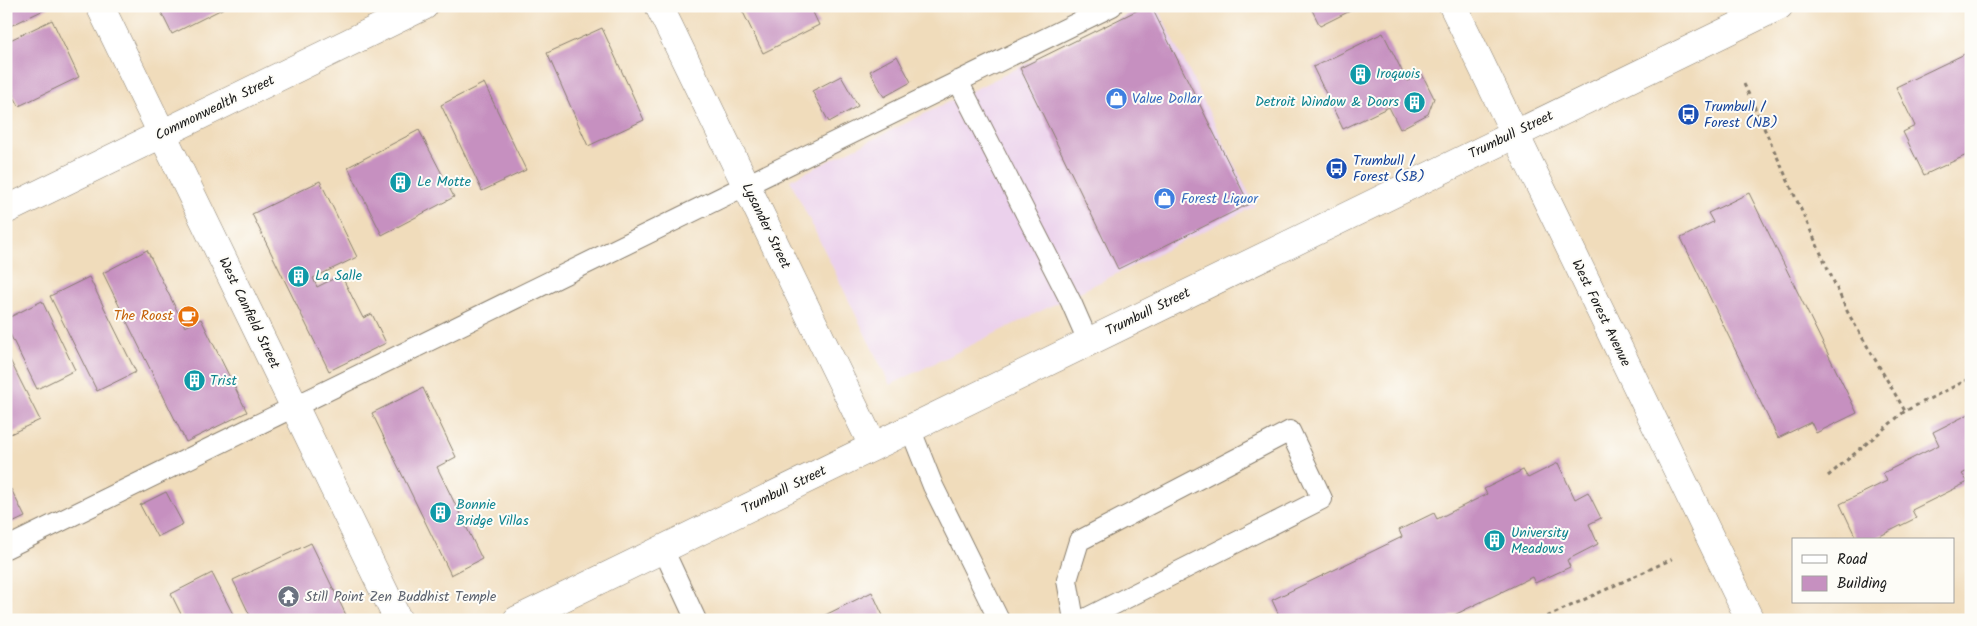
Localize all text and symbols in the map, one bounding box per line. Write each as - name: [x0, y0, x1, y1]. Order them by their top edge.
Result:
- building icon: Iroquois: [1348, 62, 1372, 86]
- place label: Iroquois: [1376, 63, 1420, 85]
- street label: Commonwealth Street: [151, 69, 279, 147]
- shop icon: Value Dollar: [1104, 87, 1128, 111]
- place label: Value Dollar: [1132, 88, 1203, 110]
- building icon: Detroit Window & Doors: [1403, 90, 1427, 114]
- place label: Detroit Window & Doors: [1255, 91, 1399, 113]
- place label: Trumbull / Forest (NB): [1704, 96, 1778, 134]
- bus stop icon: Trumbull / Forest (NB): [1676, 103, 1700, 127]
- street label: Trumbull Street: [1465, 105, 1558, 165]
- place label: Trumbull / Forest (SB): [1353, 150, 1425, 188]
- bus stop icon: Trumbull / Forest (SB): [1325, 157, 1349, 181]
- building icon: Le Motte: [389, 170, 413, 194]
- place label: Le Motte: [417, 171, 472, 193]
- street label: Lysander Street: [736, 179, 797, 273]
- shop icon: Forest Liquor: [1153, 187, 1177, 211]
- place label: Forest Liquor: [1181, 188, 1259, 210]
- street label: West Canfield Street: [212, 253, 286, 373]
- street label: West Forest Avenue: [1565, 256, 1637, 371]
- building icon: La Salle: [287, 264, 311, 288]
- place label: La Salle: [315, 265, 363, 287]
- street label: Trumbull Street: [1102, 282, 1195, 342]
- cafe icon: The Roost: [177, 304, 201, 328]
- place label: The Roost: [114, 305, 174, 327]
- building icon: Trist: [182, 369, 206, 393]
- place label: Trist: [210, 370, 237, 392]
- street label: Trumbull Street: [738, 460, 831, 520]
- place label: Bonnie Bridge Villas: [456, 494, 529, 532]
- building icon: Bonnie Bridge Villas: [428, 501, 452, 525]
- place label: University Meadows: [1511, 522, 1569, 560]
- building icon: University Meadows: [1483, 529, 1507, 553]
- legend: [1792, 538, 1954, 604]
- text: Road: [1837, 548, 1868, 572]
- text: Building: [1837, 572, 1887, 596]
- temple icon: Still Point Zen Buddhist Temple: [277, 585, 301, 609]
- place label: Still Point Zen Buddhist Temple: [305, 586, 497, 608]

